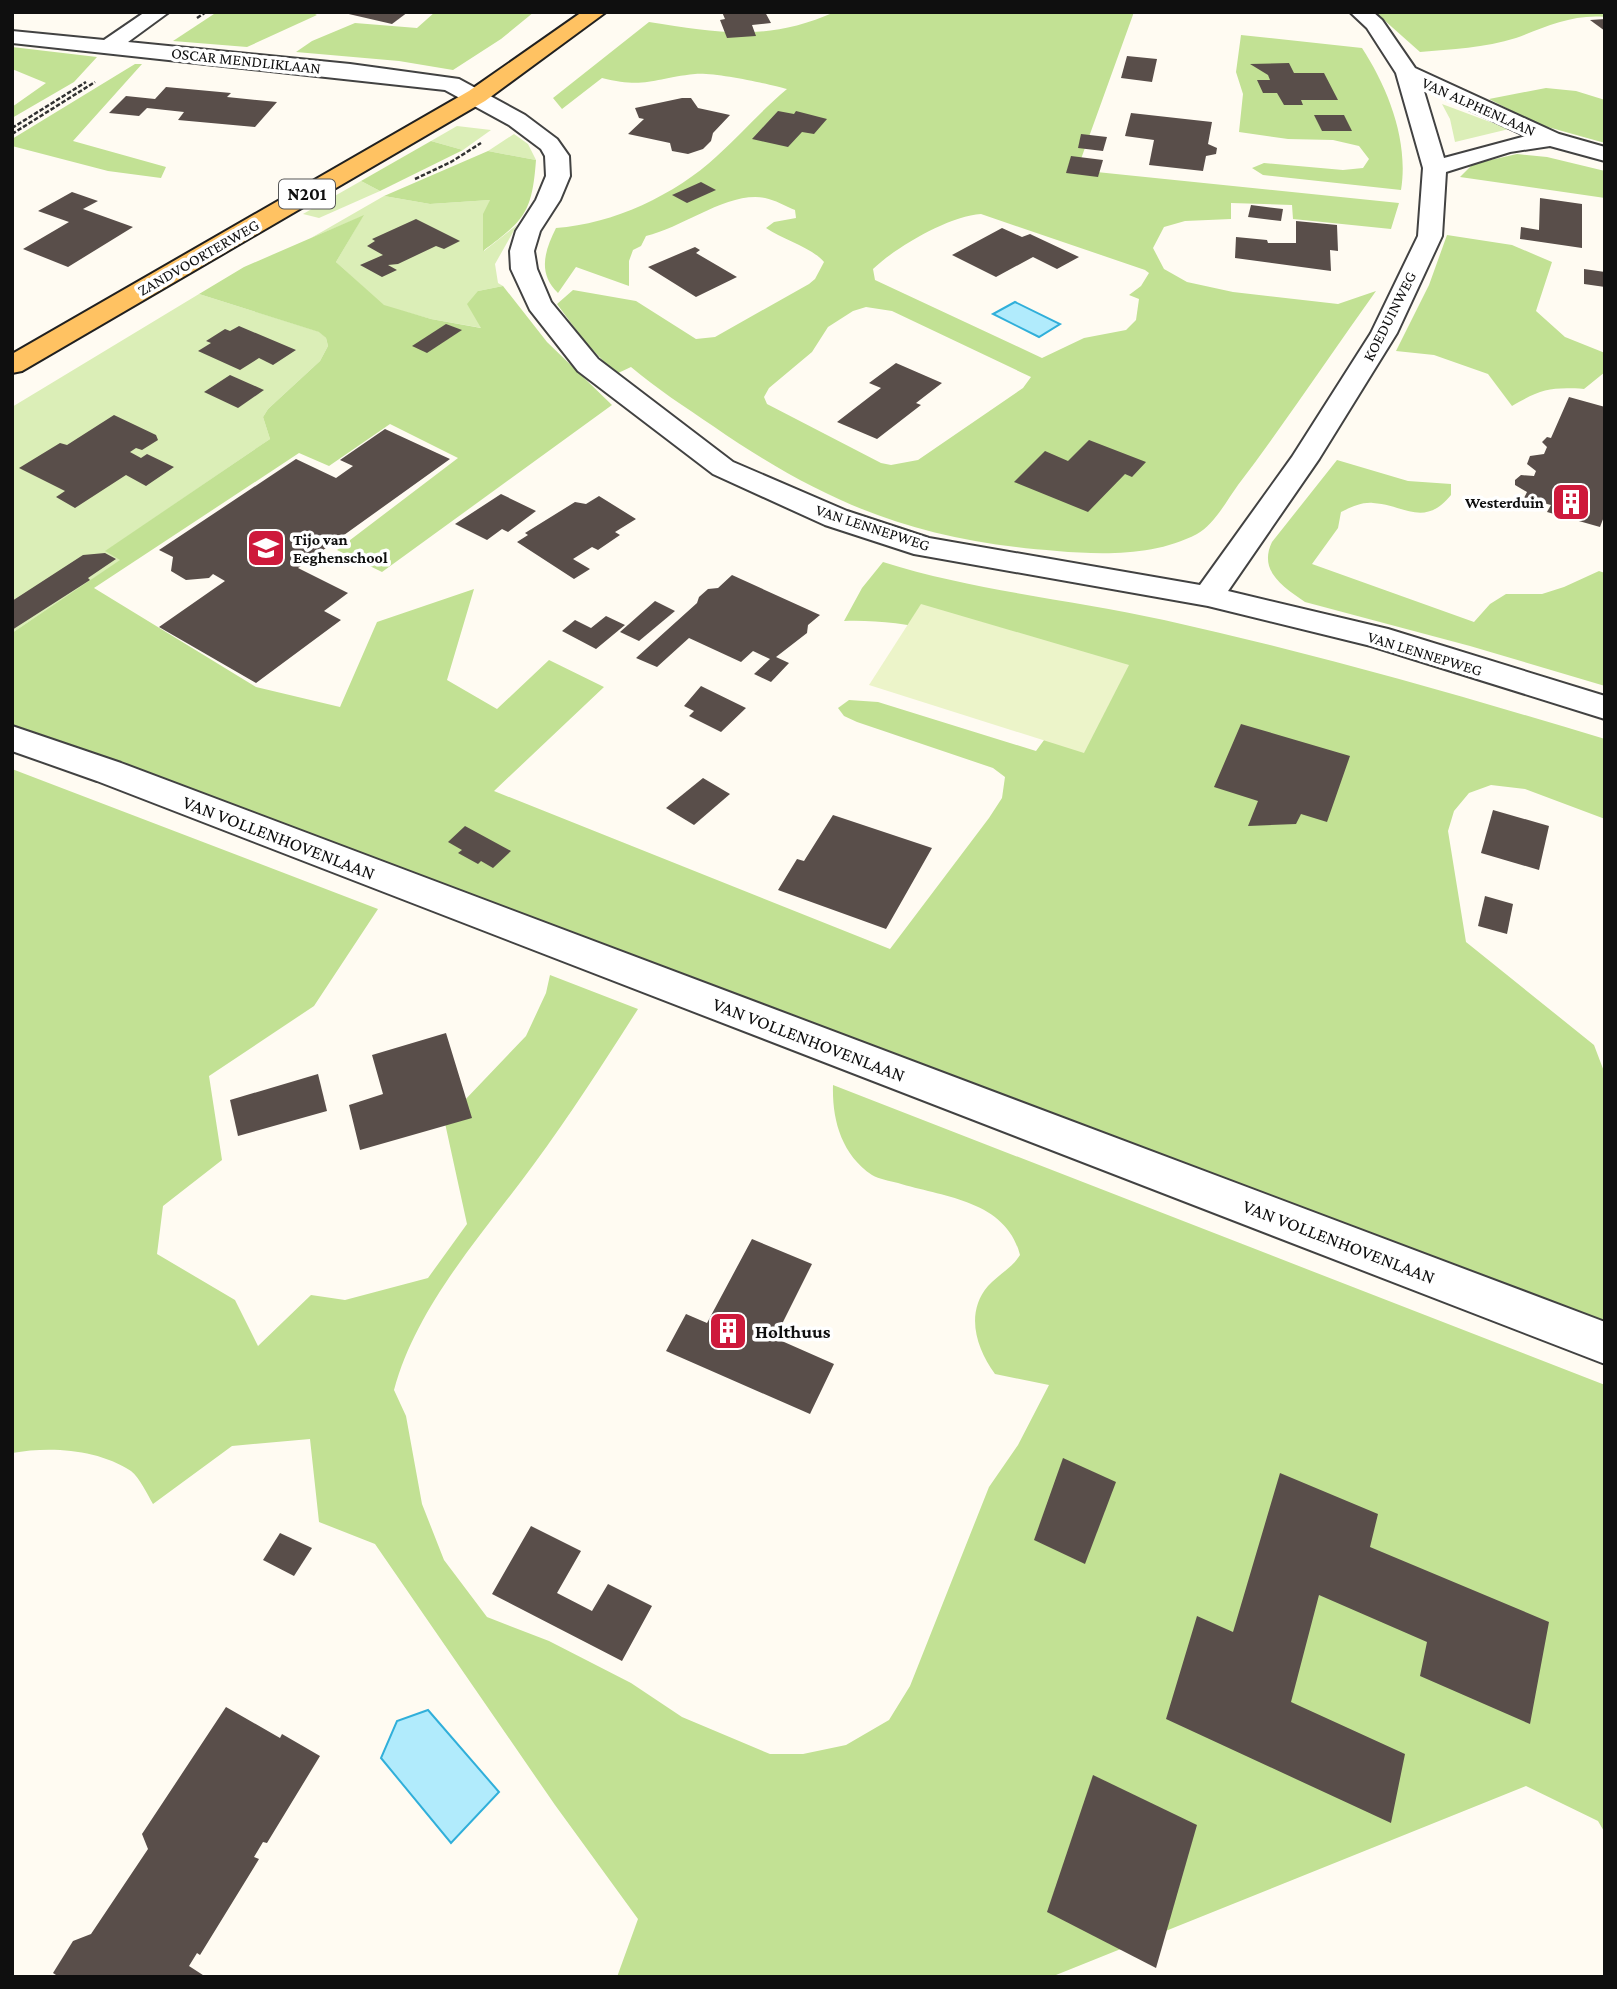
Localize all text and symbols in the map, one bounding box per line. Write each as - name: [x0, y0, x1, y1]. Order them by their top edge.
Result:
- street label: OSCAR MENDLIKLAAN: [170, 44, 322, 77]
- street label: VAN ALPHENLAAN: [1419, 74, 1538, 139]
- road number: N201: [279, 180, 335, 209]
- street label: ZANDVOORTERWEG: [135, 216, 262, 299]
- street label: KOEDUINWEG: [1360, 269, 1419, 364]
- building icon: Westerduin: [1550, 481, 1592, 523]
- place label: Westerduin: [1464, 494, 1544, 511]
- street label: VAN LENNEPWEG: [814, 501, 932, 554]
- school or university icon: Tijo van Eeghenschool: [245, 527, 287, 569]
- place label: Tijo van Eeghenschool: [293, 531, 388, 566]
- street label: VAN LENNEPWEG: [1365, 628, 1484, 679]
- street label: VAN VOLLENHOVENLAAN: [180, 791, 378, 884]
- street label: VAN VOLLENHOVENLAAN: [710, 993, 908, 1086]
- street label: VAN VOLLENHOVENLAAN: [1240, 1195, 1438, 1288]
- building icon: Holthuus: [707, 1310, 749, 1352]
- place label: Holthuus: [755, 1321, 831, 1342]

